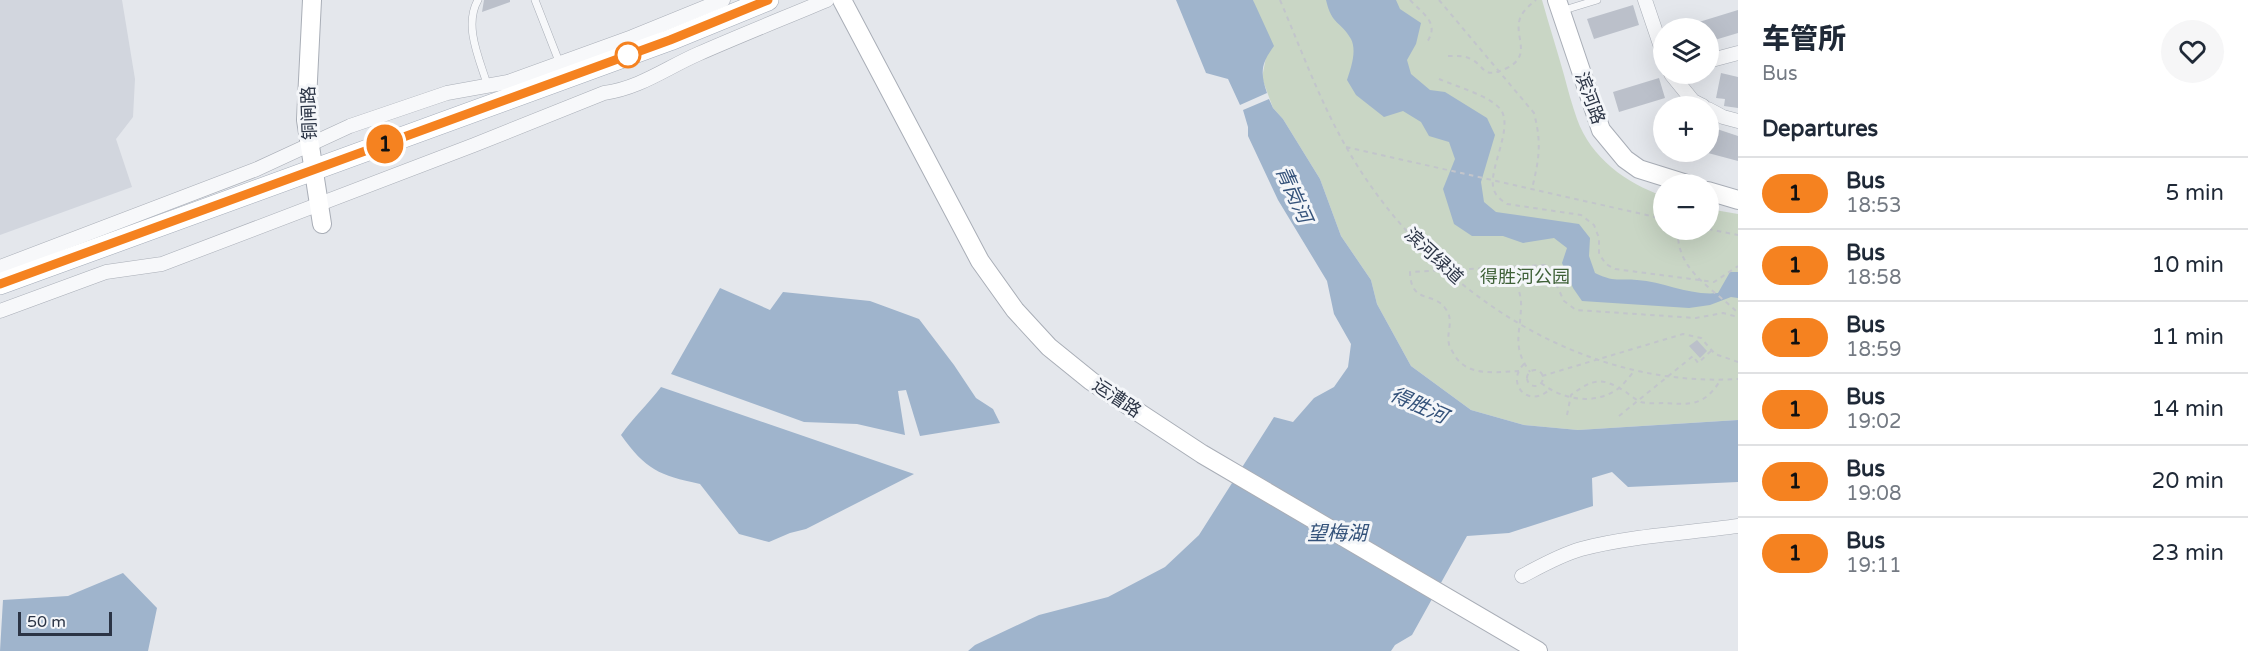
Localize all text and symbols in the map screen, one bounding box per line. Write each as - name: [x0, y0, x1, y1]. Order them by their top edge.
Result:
- map controls: [1653, 18, 1719, 240]
- button: layers: [1653, 18, 1719, 84]
- button: heart: [2161, 20, 2224, 83]
- text: 车管所: [1762, 22, 1846, 56]
- unlabelled marker: [615, 42, 641, 68]
- text: Bus: [1762, 62, 1798, 86]
- street label: 滨河路: [1570, 69, 1610, 127]
- street label: 铜闸路: [297, 86, 321, 140]
- button: +: [1653, 96, 1719, 162]
- text: Departures: [1762, 116, 1878, 142]
- line badge: 1: [366, 124, 404, 164]
- text: 1: [378, 132, 392, 157]
- water label: 青岗河: [1270, 162, 1318, 230]
- text: Bus: [1846, 168, 1885, 194]
- button: −: [1653, 174, 1719, 240]
- text: 5 min: [2165, 180, 2224, 206]
- text: 1: [1788, 181, 1802, 206]
- text: 18:53: [1846, 194, 1901, 218]
- street label: 滨河绿道: [1400, 223, 1468, 289]
- text: Bus: [1846, 240, 1885, 266]
- text: 10 min: [2152, 252, 2224, 278]
- text: 1: [1788, 253, 1802, 278]
- park label: 得胜河公园: [1480, 266, 1570, 288]
- text: 18:58: [1846, 266, 1901, 290]
- text: Bus: [1846, 312, 1885, 338]
- text: 11 min: [2152, 324, 2224, 350]
- text: 1: [1788, 325, 1802, 350]
- text: 18:59: [1846, 338, 1901, 362]
- street label: 运漕路: [1088, 374, 1146, 422]
- water label: 得胜河: [1386, 383, 1455, 431]
- text: Bus: [1846, 384, 1885, 410]
- text: 14 min: [2152, 396, 2224, 422]
- text: 1: [1788, 397, 1802, 422]
- text: 19:02: [1846, 410, 1901, 434]
- text: Bus: [1846, 456, 1885, 482]
- text: 20 min: [2152, 468, 2224, 494]
- text: 1: [1788, 469, 1802, 494]
- text: 19:08: [1846, 482, 1901, 506]
- water label: 望梅湖: [1307, 522, 1370, 546]
- text: Bus: [1846, 528, 1885, 554]
- text: 23 min: [2152, 540, 2224, 566]
- text: 1: [1788, 541, 1802, 566]
- text: 19:11: [1846, 554, 1901, 578]
- scale bar: [18, 609, 112, 636]
- text: 50 m: [27, 612, 66, 632]

